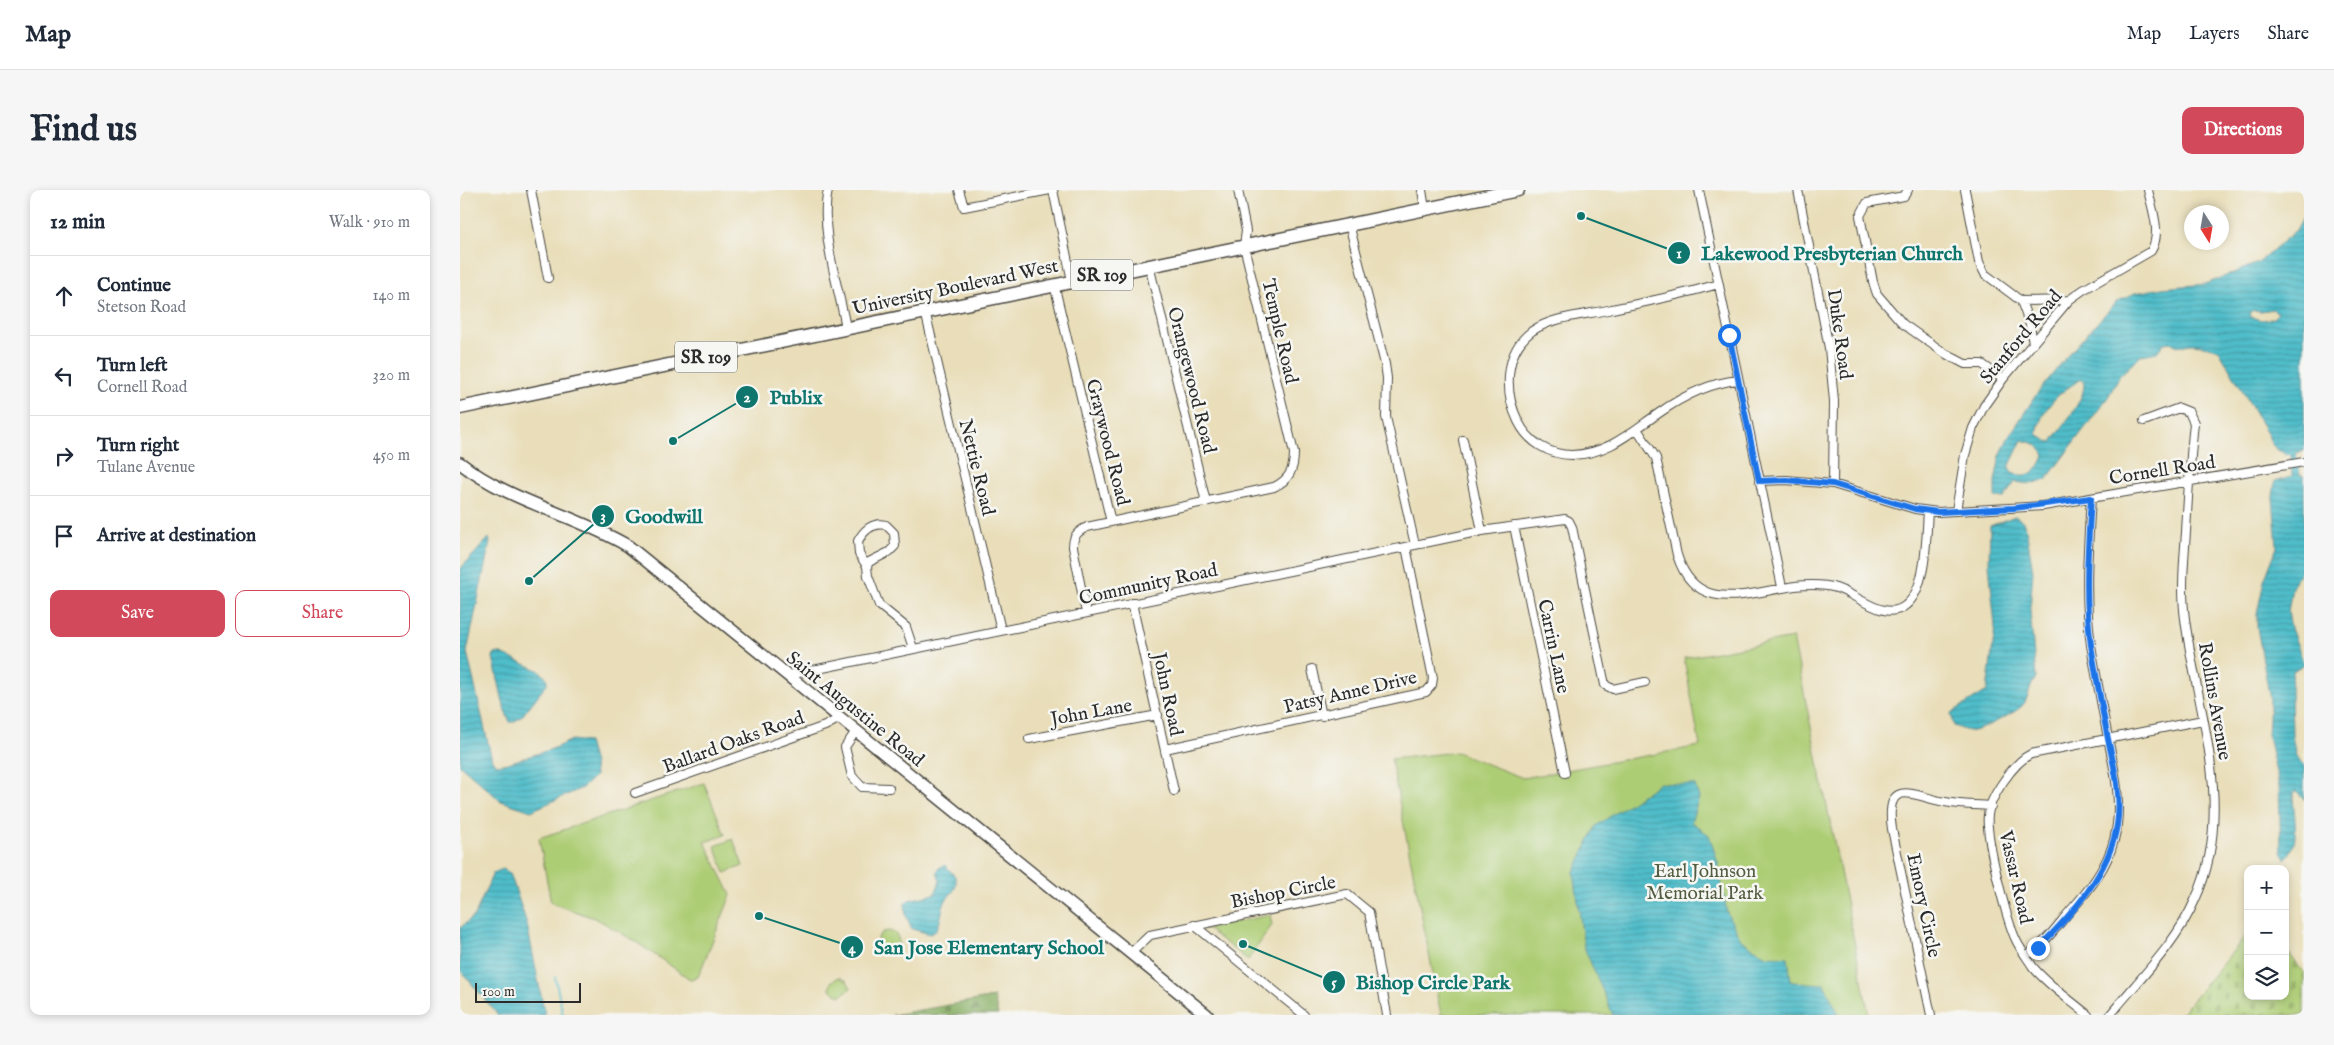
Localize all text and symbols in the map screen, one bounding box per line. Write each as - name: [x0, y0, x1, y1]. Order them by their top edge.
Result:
- text: Map: [25, 19, 71, 50]
- text: Map: [2127, 23, 2161, 46]
- text: Layers: [2189, 23, 2240, 46]
- text: Share: [2268, 23, 2309, 46]
- button: Directions: [2182, 107, 2304, 154]
- text: Find us: [30, 108, 137, 153]
- north arrow: [2184, 205, 2229, 250]
- text: 12 min: [50, 209, 105, 236]
- text: Walk · 910 m: [329, 213, 410, 233]
- callout: Lakewood Presbyterian Church: [1666, 236, 1973, 271]
- text: Lakewood Presbyterian Church: [1701, 242, 1963, 267]
- text: 1: [1676, 244, 1682, 263]
- street label: University Boulevard West: [850, 254, 1061, 322]
- road number: SR 109: [1071, 260, 1133, 290]
- text: Continue: [97, 274, 171, 298]
- street label: Temple Road: [1255, 277, 1303, 387]
- icon: ahead: [50, 282, 78, 310]
- street label: Stanford Road: [1975, 285, 2068, 389]
- text: 140 m: [372, 286, 410, 306]
- street label: Duke Road: [1821, 288, 1857, 382]
- text: Stetson Road: [97, 298, 186, 318]
- street label: Orangewood Road: [1161, 305, 1221, 457]
- route start: [1718, 324, 1741, 347]
- road number: SR 109: [675, 342, 737, 372]
- text: Turn left: [97, 354, 168, 378]
- icon: left: [50, 362, 78, 390]
- text: 320 m: [373, 366, 410, 386]
- street label: Graywood Road: [1080, 377, 1135, 509]
- text: Cornell Road: [97, 378, 187, 398]
- callout: Publix: [735, 380, 833, 415]
- text: Publix: [769, 386, 823, 411]
- text: 2: [743, 388, 751, 407]
- street label: Nettie Road: [952, 417, 1000, 519]
- text: Turn right: [97, 434, 179, 458]
- icon: right: [50, 442, 78, 470]
- text: 450 m: [373, 446, 410, 466]
- street label: Cornell Road: [2108, 451, 2218, 491]
- text: Tulane Avenue: [97, 458, 195, 478]
- callout: Goodwill: [590, 498, 713, 533]
- text: Goodwill: [625, 505, 703, 530]
- text: 3: [600, 507, 606, 526]
- icon: arrive: [50, 522, 78, 550]
- text: Arrive at destination: [97, 524, 256, 548]
- street label: Community Road: [1077, 558, 1221, 611]
- button: Save: [50, 590, 225, 637]
- button: Share: [235, 590, 410, 637]
- street label: Carrin Lane: [1531, 597, 1575, 696]
- street label: Rollins Avenue: [2192, 641, 2236, 762]
- street label: Saint Augustine Road: [781, 646, 929, 773]
- street label: John Road: [1146, 649, 1188, 739]
- street label: Patsy Anne Drive: [1282, 666, 1420, 720]
- street label: John Lane: [1047, 694, 1134, 732]
- street label: Ballard Oaks Road: [660, 706, 808, 780]
- street label: Vassar Road: [1992, 827, 2038, 927]
- street label: Emory Circle: [1900, 851, 1946, 960]
- park label: Earl Johnson Memorial Park: [1647, 860, 1764, 906]
- map controls: [2244, 865, 2289, 1000]
- button: +: [2244, 865, 2289, 910]
- street label: Bishop Circle: [1229, 871, 1338, 915]
- button: −: [2244, 910, 2289, 955]
- callout: San Jose Elementary School: [839, 930, 1114, 965]
- text: San Jose Elementary School: [874, 936, 1104, 961]
- route end: [2027, 937, 2050, 960]
- text: 4: [848, 939, 856, 958]
- button: layers: [2244, 955, 2289, 1000]
- callout: Bishop Circle Park: [1321, 964, 1521, 999]
- text: Bishop Circle Park: [1356, 971, 1512, 996]
- text: 5: [1331, 973, 1337, 992]
- scale bar: [475, 980, 581, 1003]
- text: 100 m: [482, 983, 515, 1001]

